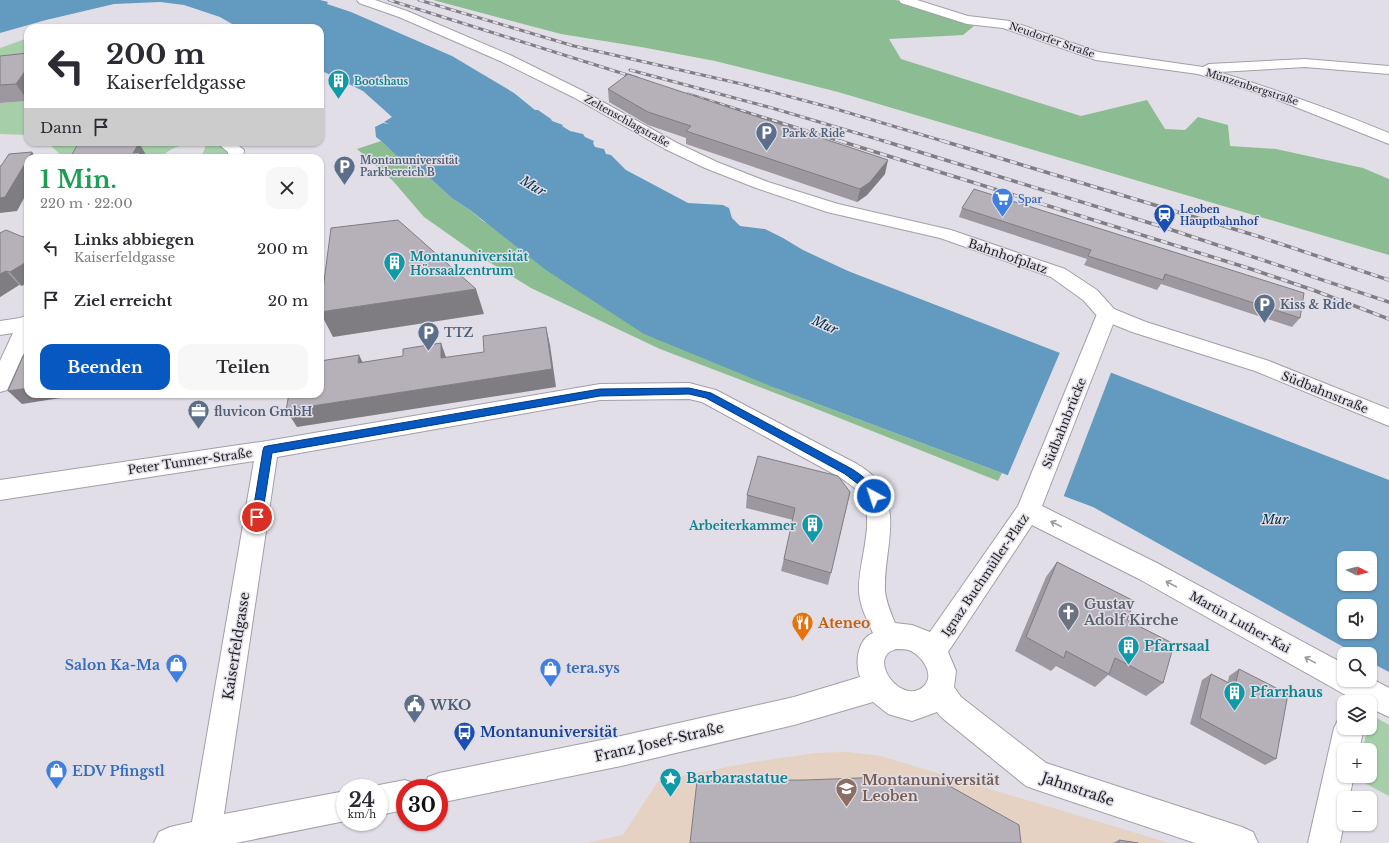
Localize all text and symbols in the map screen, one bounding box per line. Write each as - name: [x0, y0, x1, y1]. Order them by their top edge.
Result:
- street label: Neudorfer Straße: [1008, 19, 1097, 61]
- text: 200 m: [106, 37, 205, 72]
- icon: left: [40, 40, 92, 92]
- street label: Münzenbergstraße: [1204, 66, 1300, 108]
- building icon: Bootshaus: [325, 68, 351, 101]
- text: Kaiserfeldgasse: [106, 72, 246, 94]
- place label: Bootshaus: [354, 75, 409, 88]
- street label: Zeltenschlagstraße: [582, 92, 672, 150]
- icon: arrive: [90, 116, 112, 138]
- text: Dann: [40, 118, 82, 137]
- parking icon: Park & Ride: [753, 120, 779, 153]
- place label: Park & Ride: [782, 127, 845, 140]
- parking icon: Montanuniversität Parkbereich B: [332, 153, 358, 186]
- place label: Montanuniversität Parkbereich B: [360, 154, 458, 179]
- text: 1 Min.: [40, 165, 117, 194]
- button: close: [266, 167, 308, 209]
- water label: Mur: [516, 171, 550, 201]
- supermarket icon: Spar: [989, 186, 1015, 219]
- place label: Spar: [1018, 193, 1042, 206]
- text: 220 m · 22:00: [40, 195, 132, 212]
- station icon: Leoben Hauptbahnhof: [1152, 202, 1178, 235]
- place label: Leoben Hauptbahnhof: [1180, 203, 1260, 228]
- text: Links abbiegen: [74, 230, 194, 249]
- street label: Bahnhofplatz: [966, 235, 1050, 277]
- icon: left: [40, 237, 62, 259]
- text: 200 m: [257, 239, 308, 258]
- text: Kaiserfeldgasse: [74, 249, 175, 266]
- place label: Montanuniversität Hörsaalzentrum: [410, 249, 528, 278]
- building icon: Montanuniversität Hörsaalzentrum: [381, 250, 407, 283]
- icon: arrive: [40, 289, 62, 311]
- text: Ziel erreicht: [74, 291, 172, 310]
- text: 20 m: [268, 291, 308, 310]
- parking icon: Kiss & Ride: [1251, 291, 1277, 324]
- place label: Kiss & Ride: [1280, 297, 1352, 312]
- water label: Mur: [809, 311, 842, 339]
- parking icon: TTZ: [416, 319, 442, 352]
- place label: TTZ: [444, 325, 474, 340]
- button: Beenden: [40, 344, 170, 390]
- button: Teilen: [178, 344, 308, 390]
- street label: Südbahnstraße: [1279, 368, 1371, 416]
- street label: Südbahnbrücke: [1039, 375, 1089, 471]
- office icon: fluvicon GmbH: [185, 398, 211, 431]
- place label: fluvicon GmbH: [214, 404, 312, 419]
- street label: Peter Tunner-Straße: [127, 445, 253, 477]
- position arrow: [853, 475, 895, 517]
- pin: [240, 500, 274, 534]
- icon: arrive: [246, 506, 268, 528]
- street label: Ignaz Buchmüller-Platz: [938, 510, 1032, 639]
- water label: Mur: [1261, 511, 1289, 528]
- building icon: Arbeiterkammer: [799, 512, 825, 545]
- place label: Arbeiterkammer: [688, 518, 796, 533]
- one-way arrow: [1050, 520, 1062, 527]
- north arrow: [1337, 551, 1377, 591]
- map controls: [1337, 551, 1377, 831]
- one-way arrow: [1165, 580, 1177, 588]
- street label: Martin Luther-Kai: [1187, 588, 1293, 656]
- street label: Kaiserfeldgasse: [219, 591, 253, 701]
- place label: Gustav Adolf Kirche: [1083, 595, 1178, 629]
- church icon: Gustav Adolf Kirche: [1055, 599, 1081, 632]
- button: sound: [1337, 599, 1377, 639]
- restaurant icon: Ateneo: [790, 610, 816, 643]
- place label: Ateneo: [817, 614, 870, 632]
- building icon: Pfarrsaal: [1116, 633, 1142, 666]
- place label: Pfarrsaal: [1144, 637, 1210, 655]
- button: search: [1337, 647, 1377, 687]
- shop icon: Salon Ka-Ma: [163, 652, 189, 685]
- shop icon: tera.sys: [538, 655, 564, 688]
- place label: Salon Ka-Ma: [65, 656, 160, 674]
- one-way arrow: [1304, 656, 1316, 663]
- place label: tera.sys: [566, 659, 620, 677]
- building icon: Pfarrhaus: [1221, 679, 1247, 712]
- place label: Pfarrhaus: [1250, 683, 1323, 701]
- public building icon: WKO: [402, 692, 428, 725]
- button: layers: [1337, 695, 1377, 735]
- place label: WKO: [429, 696, 471, 714]
- street label: Franz Josef-Straße: [593, 718, 725, 766]
- bus stop icon: Montanuniversität: [451, 719, 477, 752]
- place label: Montanuniversität: [480, 723, 618, 741]
- button: +: [1337, 743, 1377, 783]
- shop icon: EDV Pfingstl: [44, 758, 70, 791]
- place label: EDV Pfingstl: [72, 762, 165, 780]
- place icon: Barbarastatue: [658, 765, 684, 798]
- street label: Jahnstraße: [1037, 768, 1117, 810]
- place label: Barbarastatue: [686, 769, 788, 787]
- place label: Montanuniversität Leoben: [862, 771, 1000, 805]
- school or university icon: Montanuniversität Leoben: [834, 775, 860, 808]
- speed limit sign: 30: [396, 779, 448, 831]
- text: 24: [349, 788, 375, 812]
- button: −: [1337, 791, 1377, 831]
- text: km/h: [348, 808, 376, 821]

